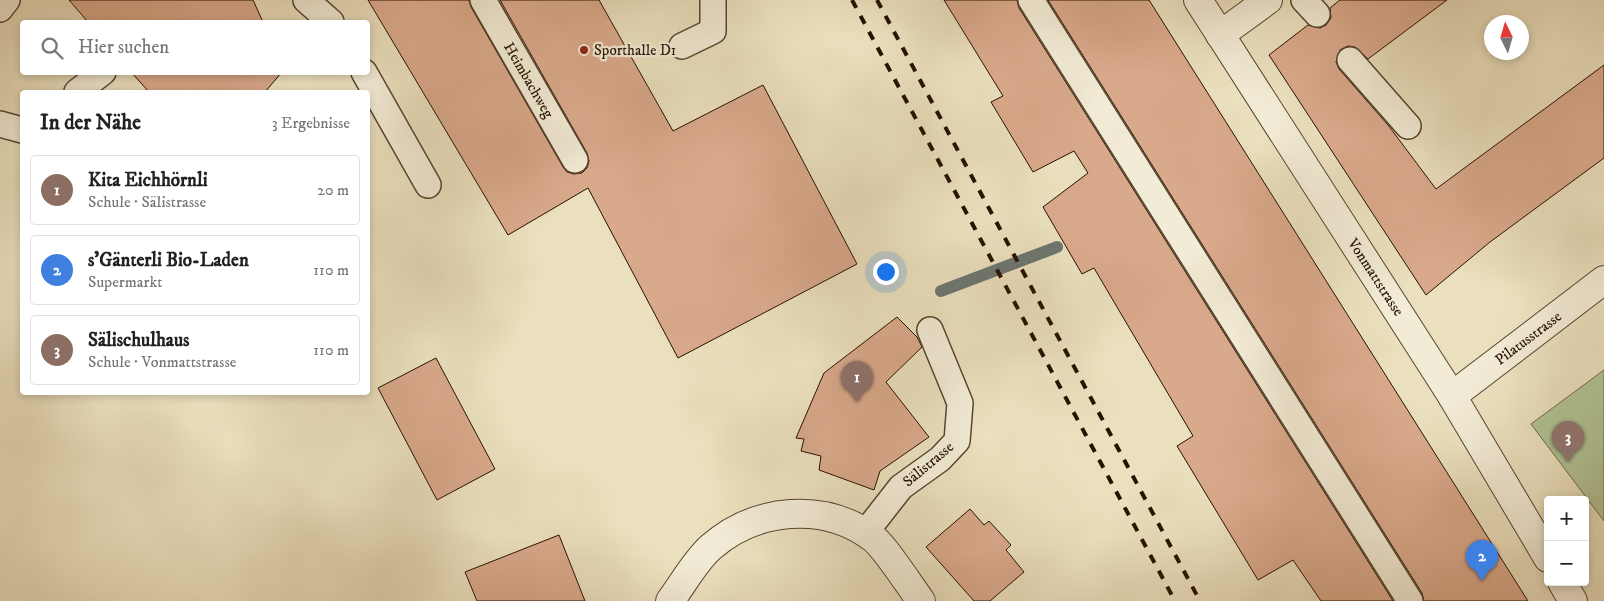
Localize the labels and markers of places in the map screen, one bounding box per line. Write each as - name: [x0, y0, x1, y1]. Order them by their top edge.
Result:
- place label: Sporthalle D1: [594, 41, 676, 60]
- marker: Sporthalle D1: [578, 44, 590, 56]
- pin: 1: [841, 361, 873, 402]
- pin: 3: [1552, 421, 1584, 462]
- pin: 2: [1466, 540, 1498, 581]

